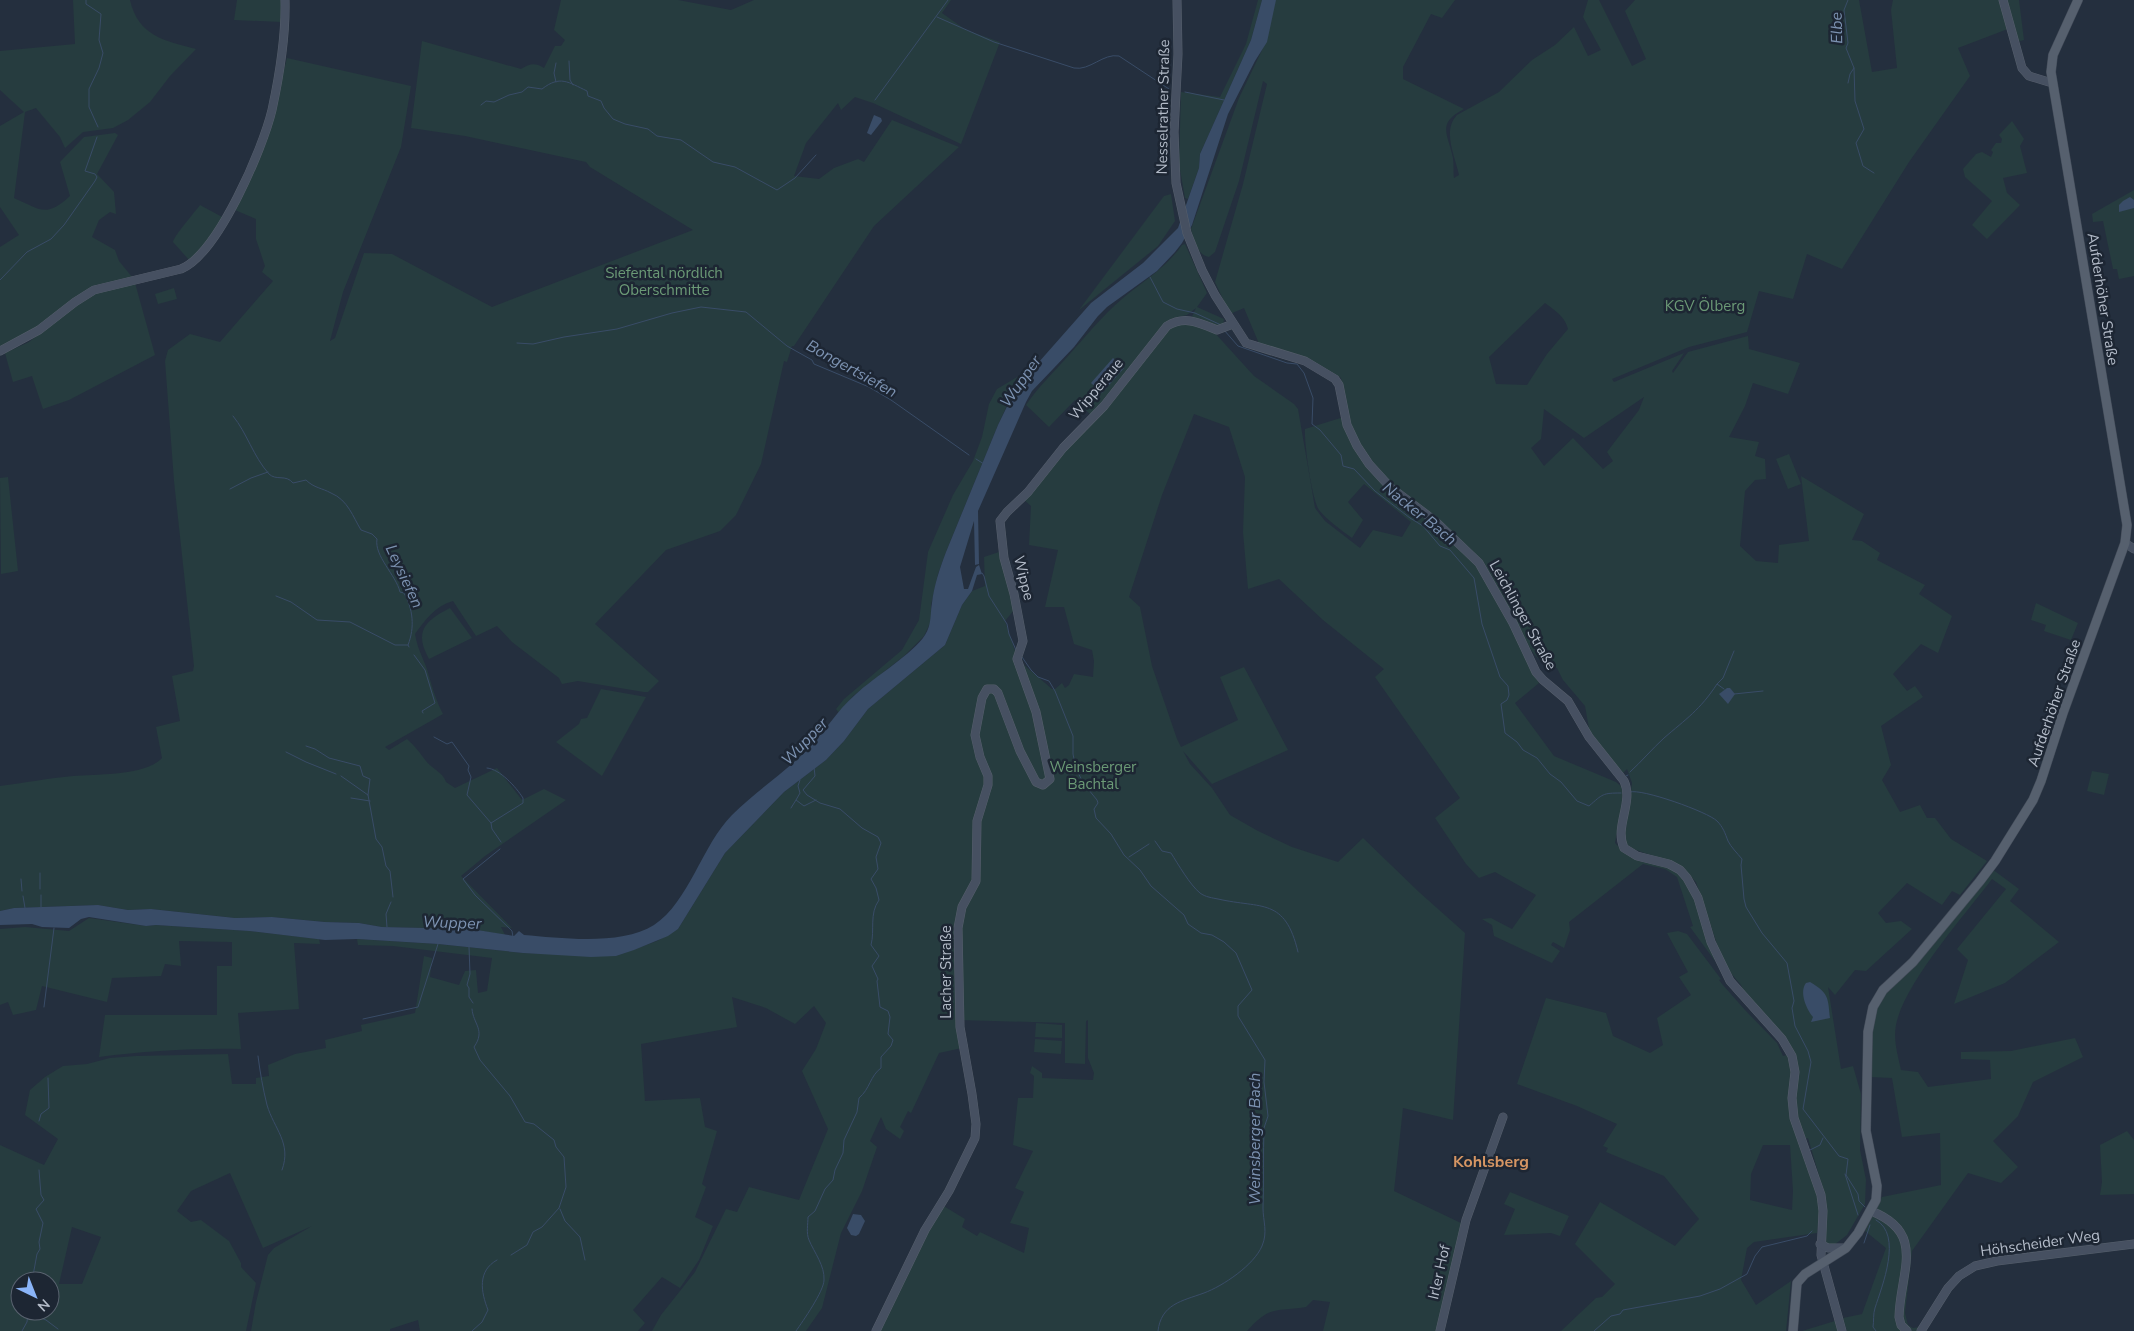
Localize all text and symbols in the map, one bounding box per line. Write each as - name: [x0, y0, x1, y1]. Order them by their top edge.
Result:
- water label: Elbe: [1826, 11, 1848, 44]
- street label: Nesselrather Straße: [1152, 39, 1174, 175]
- street label: Aufderhöher Straße: [2083, 231, 2123, 367]
- park label: Siefental nördlich Oberschmitte: [605, 263, 723, 300]
- park label: KGV Ölberg: [1665, 296, 1745, 316]
- water label: Bongertsiefen: [802, 335, 901, 403]
- water label: Wupper: [995, 350, 1047, 412]
- street label: Wipperaue: [1064, 354, 1128, 424]
- water label: Nacker Bach: [1378, 477, 1461, 551]
- water label: Leysiefen: [380, 541, 428, 612]
- street label: Wippe: [1009, 554, 1039, 602]
- street label: Leichlinger Straße: [1485, 557, 1561, 673]
- street label: Aufderhöher Straße: [2023, 637, 2085, 769]
- water label: Wupper: [776, 712, 834, 770]
- park label: Weinsberger Bachtal: [1050, 757, 1137, 794]
- water label: Wupper: [422, 911, 483, 935]
- street label: Lacher Straße: [936, 925, 956, 1019]
- water label: Weinsberger Bach: [1244, 1073, 1266, 1205]
- district label: Kohlsberg: [1453, 1151, 1529, 1173]
- street label: Höhscheider Weg: [1979, 1225, 2101, 1261]
- street label: Irler Hof: [1423, 1242, 1455, 1301]
- north arrow: [10, 1271, 60, 1321]
- text: N: [33, 1295, 54, 1316]

